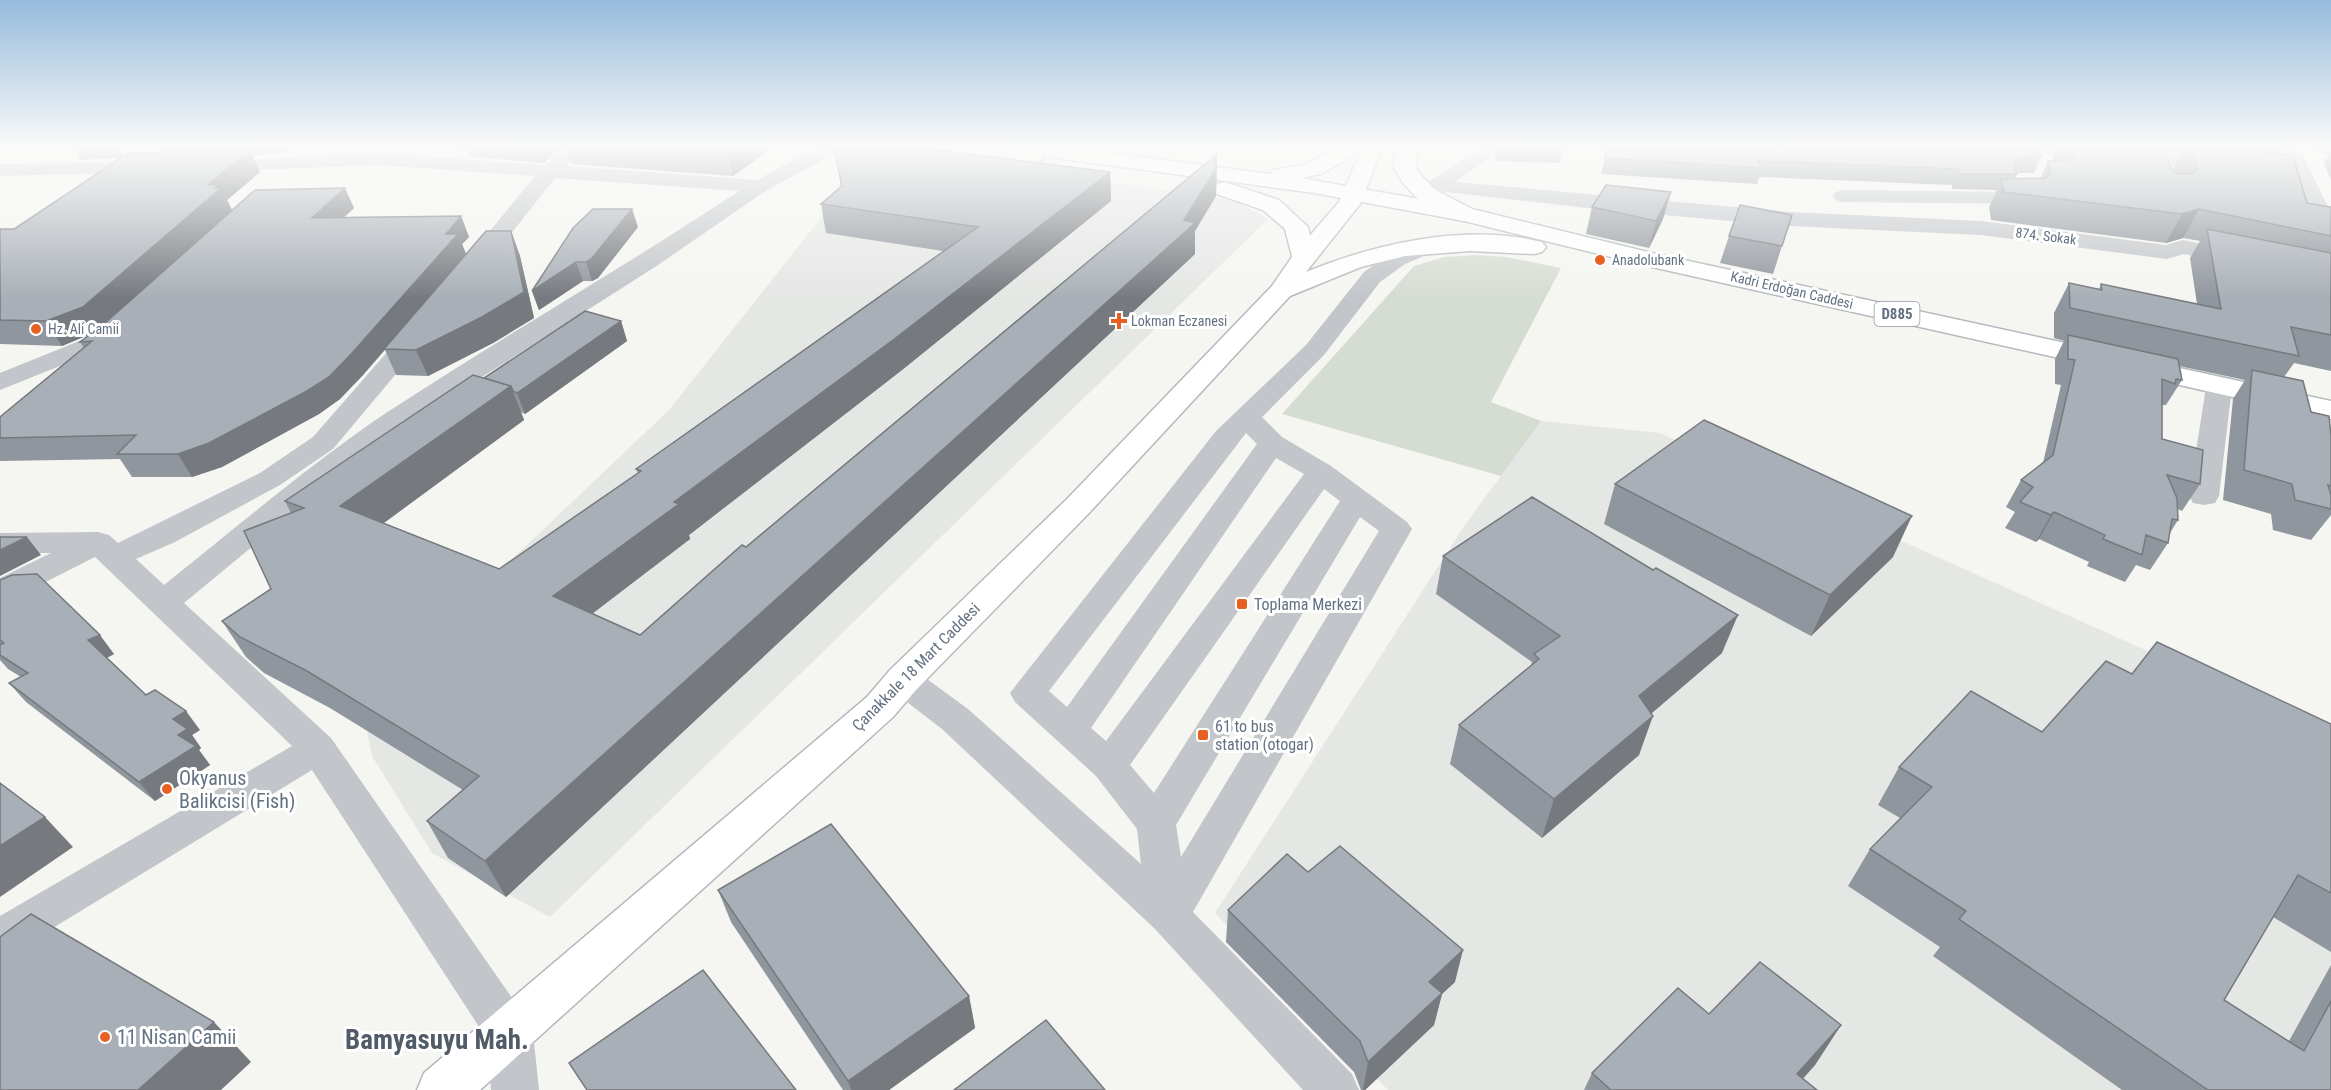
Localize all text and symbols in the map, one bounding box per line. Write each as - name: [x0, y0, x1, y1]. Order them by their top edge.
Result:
- street label: 874. Sokak: [2015, 224, 2078, 248]
- place label: Anadolubank: [1612, 252, 1685, 268]
- marker: Anadolubank: [1593, 253, 1607, 267]
- street label: Kadri Erdoğan Caddesi: [1729, 268, 1855, 312]
- road number: D885: [1874, 302, 1920, 326]
- place label: Lokman Eczanesi: [1131, 313, 1227, 329]
- marker: Lokman Eczanesi: [1112, 314, 1126, 328]
- place label: Hz. Ali Camii: [48, 321, 119, 337]
- marker: Hz. Ali Camii: [29, 322, 43, 336]
- place label: Toplama Merkezi: [1254, 595, 1362, 614]
- marker: Toplama Merkezi: [1235, 597, 1249, 611]
- street label: Çanakkale 18 Mart Caddesi: [848, 599, 984, 735]
- place label: 61 to bus station (otogar): [1215, 717, 1314, 754]
- marker: 61 to bus station (otogar): [1196, 728, 1210, 742]
- place label: Okyanus Balikcisi (Fish): [179, 766, 295, 813]
- marker: Okyanus Balikcisi (Fish): [160, 782, 174, 796]
- district label: Bamyasuyu Mah.: [345, 1024, 529, 1056]
- place label: 11 Nisan Camii: [117, 1025, 236, 1049]
- marker: 11 Nisan Camii: [98, 1030, 112, 1044]

